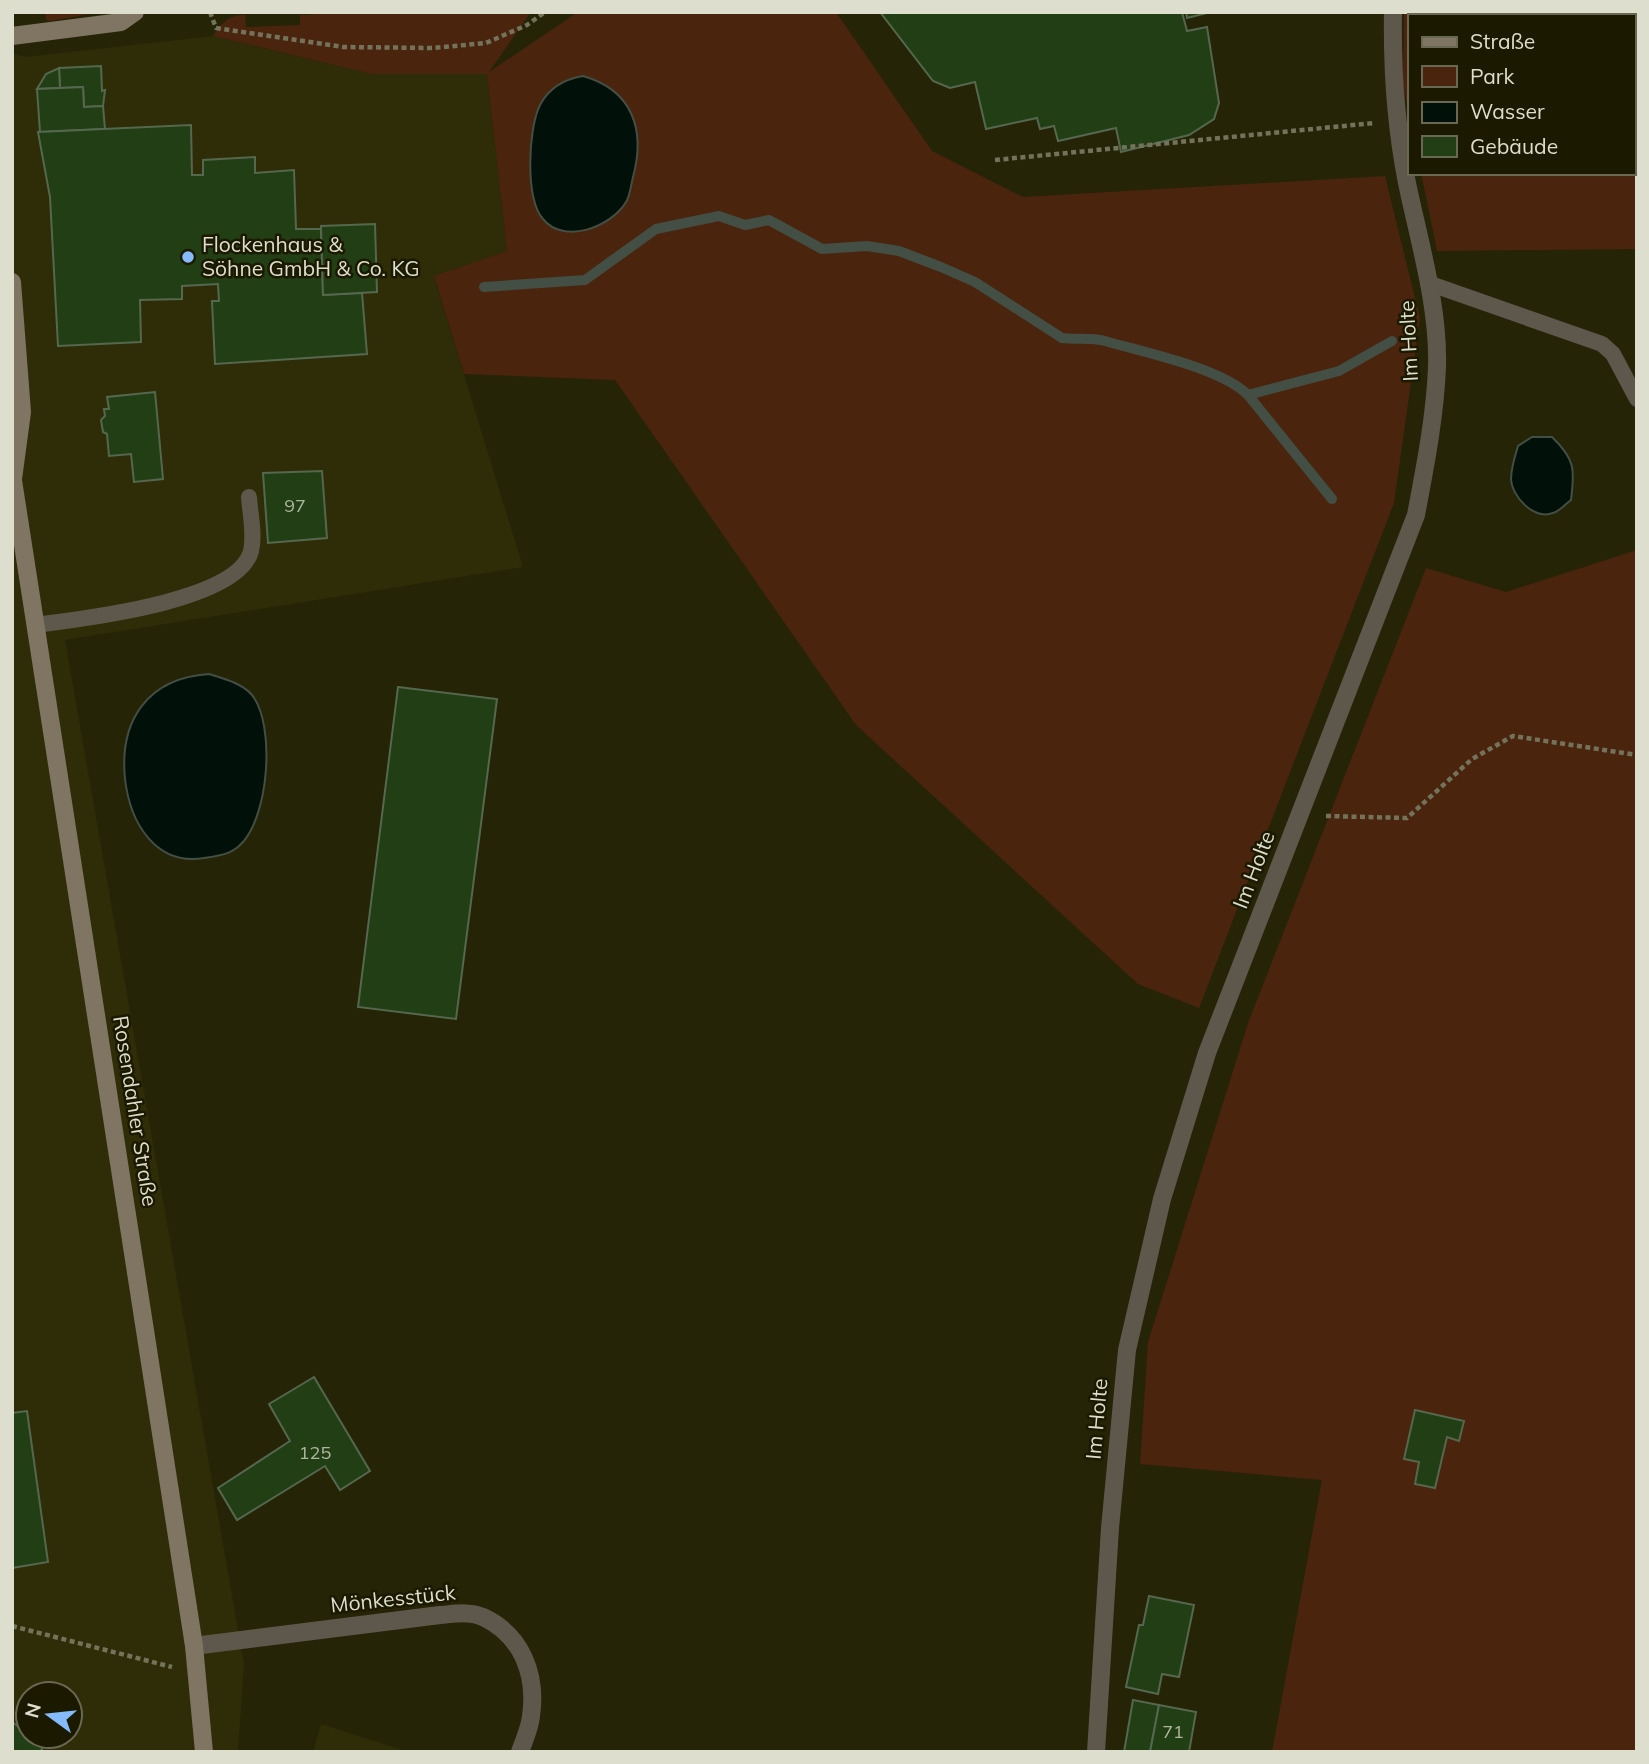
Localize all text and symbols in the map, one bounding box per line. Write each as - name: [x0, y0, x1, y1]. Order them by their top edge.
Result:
- legend: [1408, 14, 1635, 175]
- text: Straße: [1470, 28, 1535, 54]
- text: Park: [1470, 63, 1514, 89]
- text: Wasser: [1470, 98, 1545, 124]
- text: Gebäude: [1470, 133, 1558, 159]
- place label: Flockenhaus & Söhne GmbH & Co. KG: [202, 231, 420, 281]
- marker: Flockenhaus & Söhne GmbH & Co. KG: [180, 249, 196, 265]
- street label: Im Holte: [1393, 300, 1423, 382]
- house number: 97: [284, 494, 306, 517]
- street label: Im Holte: [1226, 827, 1280, 912]
- street label: Rosendahler Straße: [108, 1014, 164, 1208]
- street label: Im Holte: [1080, 1377, 1112, 1460]
- house number: 125: [299, 1441, 331, 1464]
- street label: Mönkesstück: [329, 1578, 457, 1618]
- north arrow: [14, 1680, 84, 1750]
- text: N: [19, 1701, 46, 1721]
- house number: 71: [1162, 1720, 1184, 1743]

